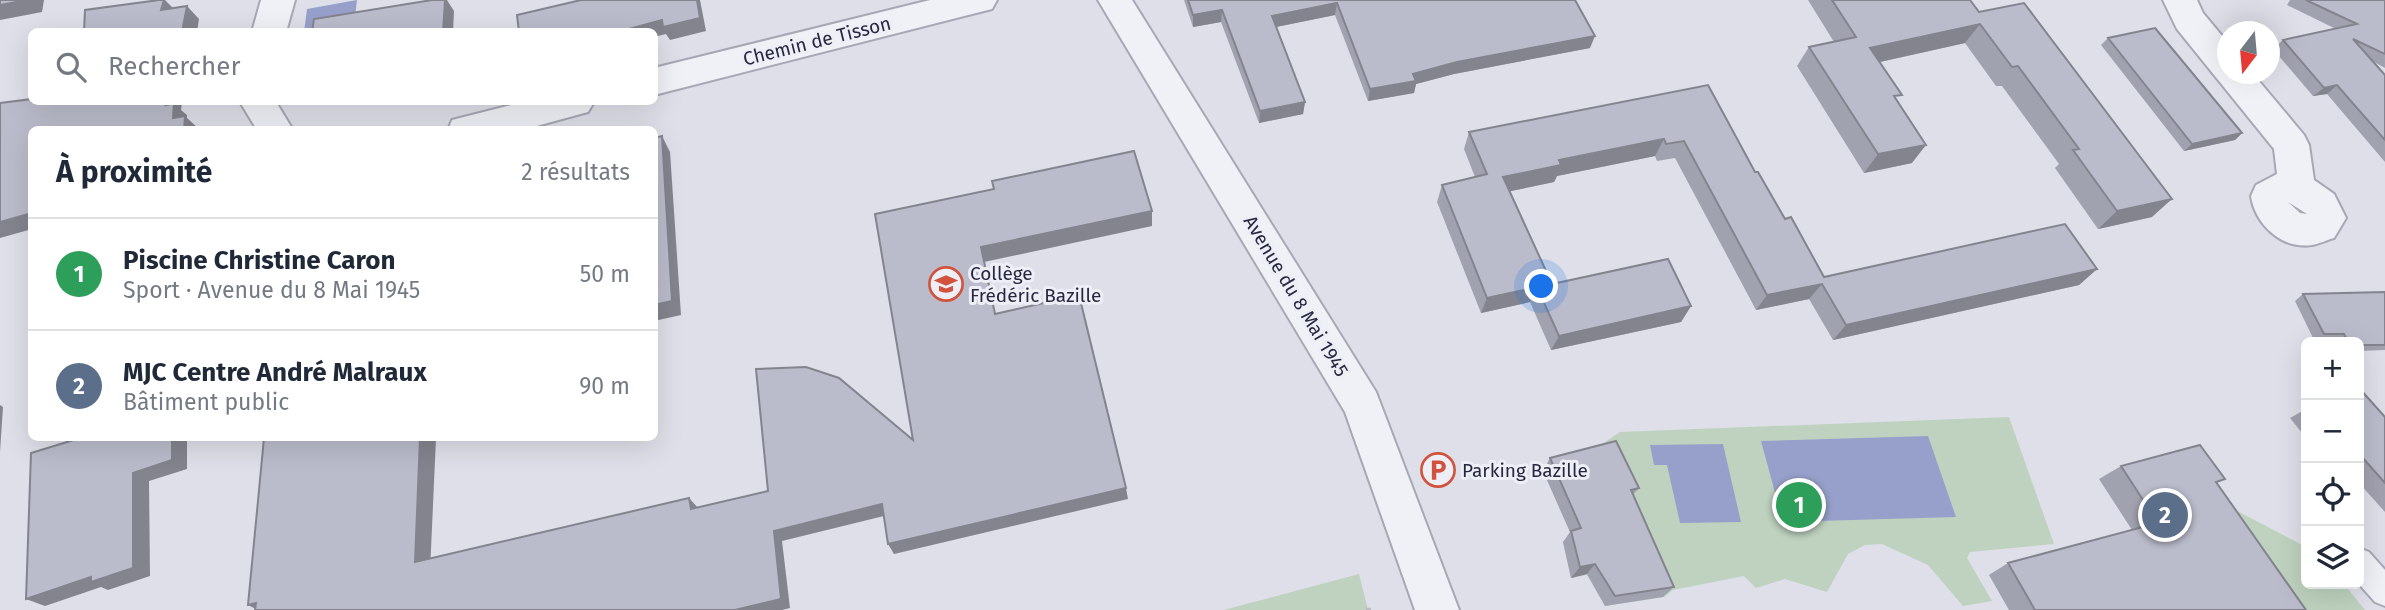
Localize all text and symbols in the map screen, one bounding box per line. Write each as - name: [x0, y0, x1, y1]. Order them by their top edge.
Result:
- street label: Chemin de Tisson: [741, 12, 893, 70]
- north arrow: [2217, 21, 2280, 84]
- search box: [28, 28, 658, 105]
- icon: search: [52, 48, 90, 86]
- text: Rechercher: [108, 51, 240, 82]
- text: À proximité: [56, 154, 212, 190]
- text: 2 résultats: [521, 158, 630, 186]
- street label: Avenue du 8 Mai 1945: [1239, 211, 1353, 381]
- text: Piscine Christine Caron: [123, 245, 395, 276]
- text: 1: [74, 260, 84, 288]
- text: 50 m: [580, 260, 630, 288]
- place label: Collège Frédéric Bazille: [970, 262, 1101, 307]
- school or university icon: Collège Frédéric Bazille: [927, 265, 965, 303]
- your location: [1524, 269, 1558, 303]
- text: Sport · Avenue du 8 Mai 1945: [123, 276, 420, 304]
- map controls: [2301, 337, 2364, 589]
- button: +: [2301, 337, 2364, 400]
- text: MJC Centre André Malraux: [123, 357, 427, 388]
- text: 2: [73, 372, 85, 400]
- text: 90 m: [579, 372, 630, 400]
- text: Bâtiment public: [123, 388, 289, 416]
- button: −: [2301, 400, 2364, 463]
- parking icon: Parking Bazille: [1419, 451, 1457, 489]
- place label: Parking Bazille: [1462, 459, 1588, 482]
- button: locate: [2301, 463, 2364, 526]
- pin: 1: [1776, 479, 1822, 531]
- pin: 2: [2142, 489, 2188, 541]
- button: layers: [2301, 526, 2364, 589]

